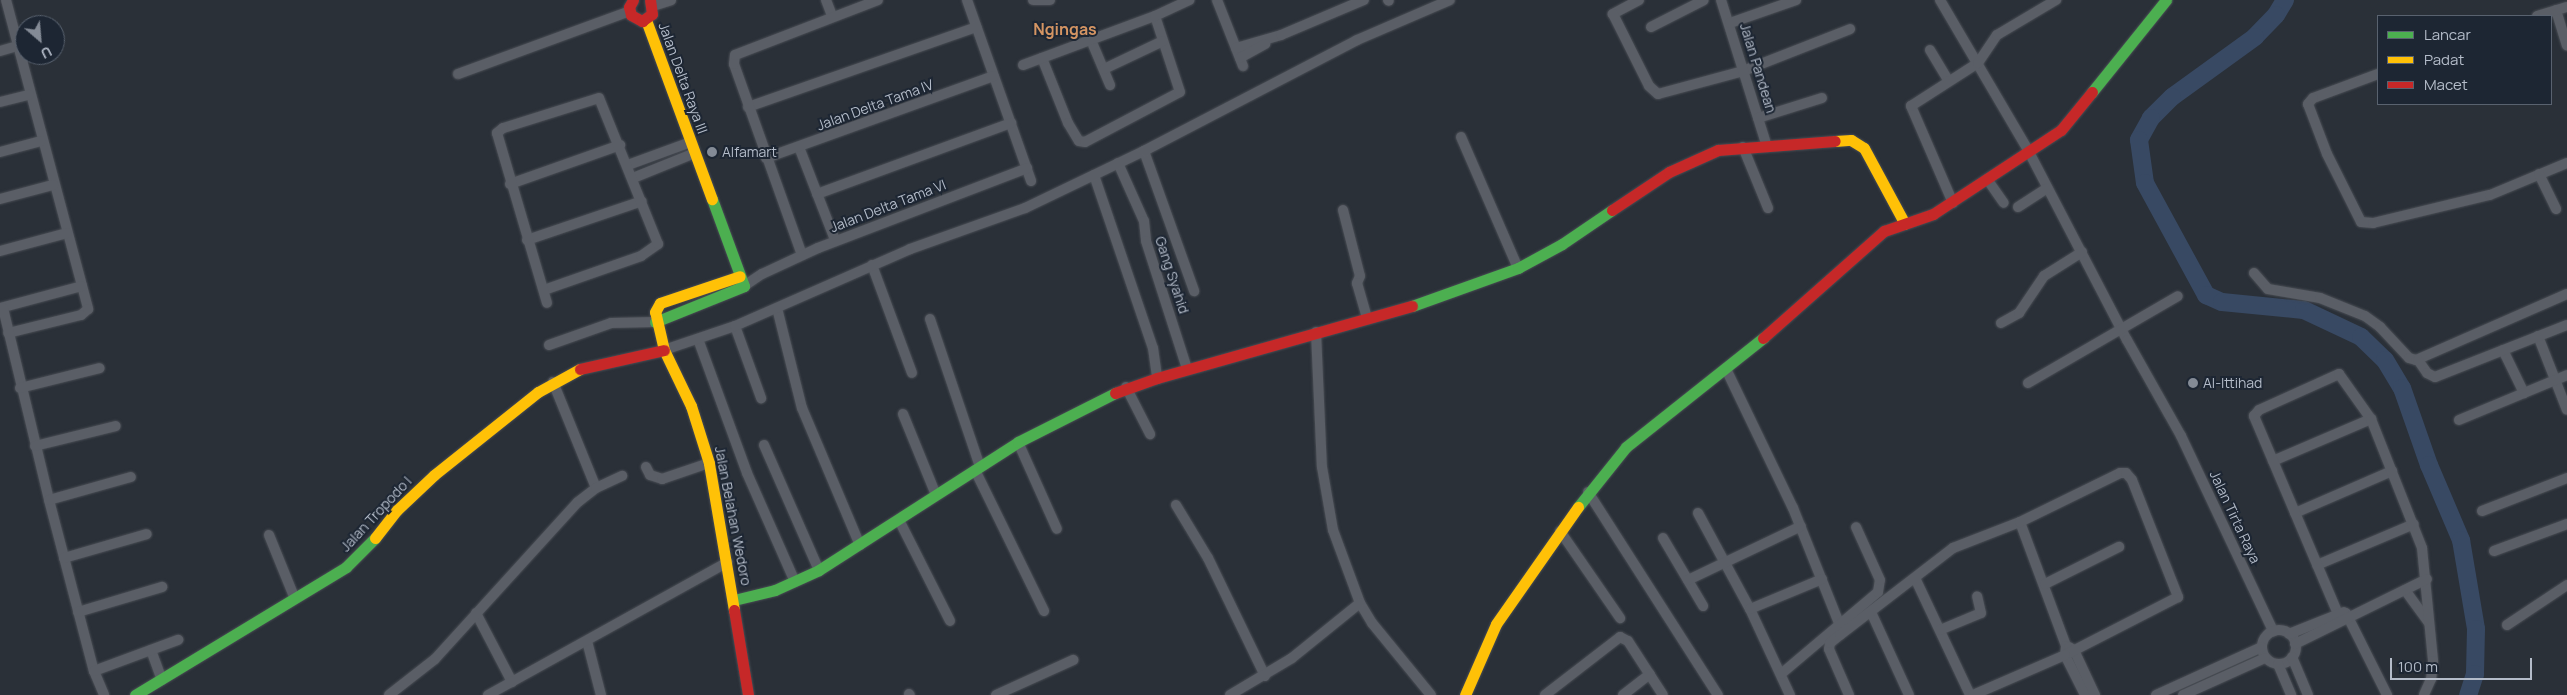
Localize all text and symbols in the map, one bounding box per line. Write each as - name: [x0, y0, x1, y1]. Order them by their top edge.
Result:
- north arrow: [15, 15, 65, 65]
- legend: [2377, 15, 2552, 105]
- district label: Ngingas: [1033, 19, 1097, 39]
- street label: Jalan Delta Raya III: [655, 20, 711, 136]
- street label: Jalan Pandean: [1736, 21, 1780, 115]
- text: Lancar: [2424, 24, 2471, 45]
- text: U: [38, 42, 55, 64]
- text: Padat: [2424, 49, 2464, 70]
- text: Macet: [2424, 74, 2468, 95]
- street label: Jalan Delta Tama IV: [814, 76, 936, 134]
- place label: Alfamart: [722, 144, 777, 160]
- marker: Alfamart: [706, 146, 718, 158]
- street label: Jalan Delta Tama VI: [828, 176, 948, 236]
- street label: Gang Syahid: [1152, 234, 1192, 316]
- place label: Al-Ittihad: [2203, 375, 2262, 391]
- marker: Al-Ittihad: [2187, 377, 2199, 389]
- street label: Jalan Belahan Wedoro: [711, 445, 755, 587]
- street label: Jalan Tirta Raya: [2206, 468, 2264, 566]
- street label: Jalan Tropodo I: [337, 473, 415, 555]
- scale bar: [2392, 648, 2534, 680]
- text: 100 m: [2398, 656, 2438, 677]

